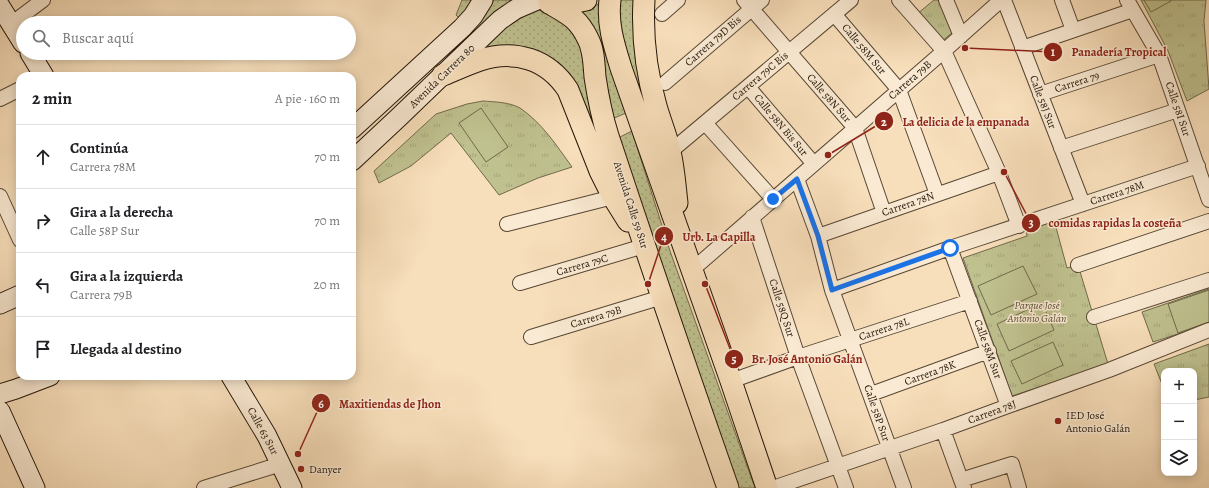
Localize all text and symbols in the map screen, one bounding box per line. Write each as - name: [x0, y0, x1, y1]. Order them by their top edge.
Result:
- street label: Carrera 79D Bis: [682, 12, 744, 70]
- search box: [16, 16, 356, 60]
- street label: Calle 58M Sur: [838, 20, 890, 78]
- icon: search: [30, 27, 52, 49]
- text: Buscar aquí: [62, 28, 134, 48]
- callout: Panadería Tropical: [1043, 40, 1174, 64]
- street label: Avenida Carrera 80: [405, 41, 478, 112]
- text: 1: [1051, 44, 1056, 60]
- text: Panadería Tropical: [1072, 44, 1167, 60]
- street label: Carrera 79C Bis: [729, 48, 791, 104]
- street label: Carrera 79B: [885, 57, 935, 103]
- street label: Carrera 79: [1053, 68, 1101, 96]
- street label: Calle 58N Sur: [803, 70, 855, 126]
- street label: Calle 58J Sur: [1026, 73, 1060, 131]
- street label: Calle 58I Sur: [1162, 80, 1194, 138]
- text: 2 min: [32, 87, 72, 110]
- text: A pie · 160 m: [275, 90, 340, 107]
- street label: Calle 58N Bis Sur: [751, 91, 811, 159]
- callout: La delicia de la empanada: [874, 109, 1037, 133]
- text: 2: [881, 114, 887, 130]
- text: La delicia de la empanada: [902, 114, 1030, 130]
- text: Continúa: [70, 138, 128, 158]
- icon: ahead: [32, 146, 54, 168]
- text: 70 m: [314, 148, 340, 165]
- text: Carrera 78M: [70, 158, 136, 175]
- street label: Avenida Calle 59 Sur: [610, 159, 652, 250]
- street label: Carrera 78M: [1088, 177, 1146, 209]
- street label: Carrera 78N: [880, 188, 936, 220]
- route end: [764, 190, 782, 208]
- text: Gira a la derecha: [70, 202, 173, 222]
- icon: right: [32, 210, 54, 232]
- callout: comidas rapidas la costeña: [1021, 211, 1190, 235]
- text: 70 m: [314, 212, 340, 229]
- text: 3: [1028, 215, 1034, 231]
- text: comidas rapidas la costeña: [1048, 215, 1182, 231]
- text: Calle 58P Sur: [70, 222, 139, 239]
- callout: Urb. La Capilla: [654, 224, 763, 248]
- text: 4: [661, 229, 667, 245]
- text: Urb. La Capilla: [683, 229, 756, 245]
- route start: [941, 239, 959, 257]
- street label: Carrera 79C: [554, 250, 610, 280]
- text: Gira a la izquierda: [70, 266, 183, 286]
- icon: left: [32, 274, 54, 296]
- text: 20 m: [314, 276, 340, 293]
- street label: Calle 58Q Sur: [766, 277, 798, 339]
- text: Carrera 79B: [70, 286, 132, 303]
- park label: Parque José Antonio Galán: [1007, 298, 1067, 326]
- street label: Carrera 79B: [569, 302, 623, 332]
- street label: Carrera 78L: [857, 314, 912, 344]
- street label: Calle 58M Sur: [970, 317, 1006, 381]
- icon: arrive: [32, 338, 54, 360]
- text: Llegada al destino: [70, 339, 182, 359]
- callout: Br. José Antonio Galán: [724, 347, 871, 371]
- text: 5: [731, 351, 737, 367]
- text: Br. José Antonio Galán: [752, 351, 863, 367]
- street label: Carrera 78K: [902, 357, 958, 389]
- map controls: [1161, 368, 1197, 476]
- button: +: [1161, 368, 1197, 404]
- street label: Calle 58P Sur: [860, 383, 894, 443]
- callout: Maxitiendas de Jhon: [311, 391, 449, 415]
- text: 6: [318, 396, 324, 412]
- text: Maxitiendas de Jhon: [339, 396, 441, 412]
- street label: Carrera 78J: [966, 396, 1019, 428]
- street label: Calle 63 Sur: [244, 404, 282, 458]
- button: −: [1161, 404, 1197, 440]
- place label: IED José Antonio Galán: [1065, 408, 1130, 436]
- marker: IED José Antonio Galán: [1053, 416, 1063, 426]
- button: layers: [1161, 440, 1197, 476]
- place label: Danyer: [309, 462, 342, 477]
- marker: Danyer: [296, 464, 306, 474]

